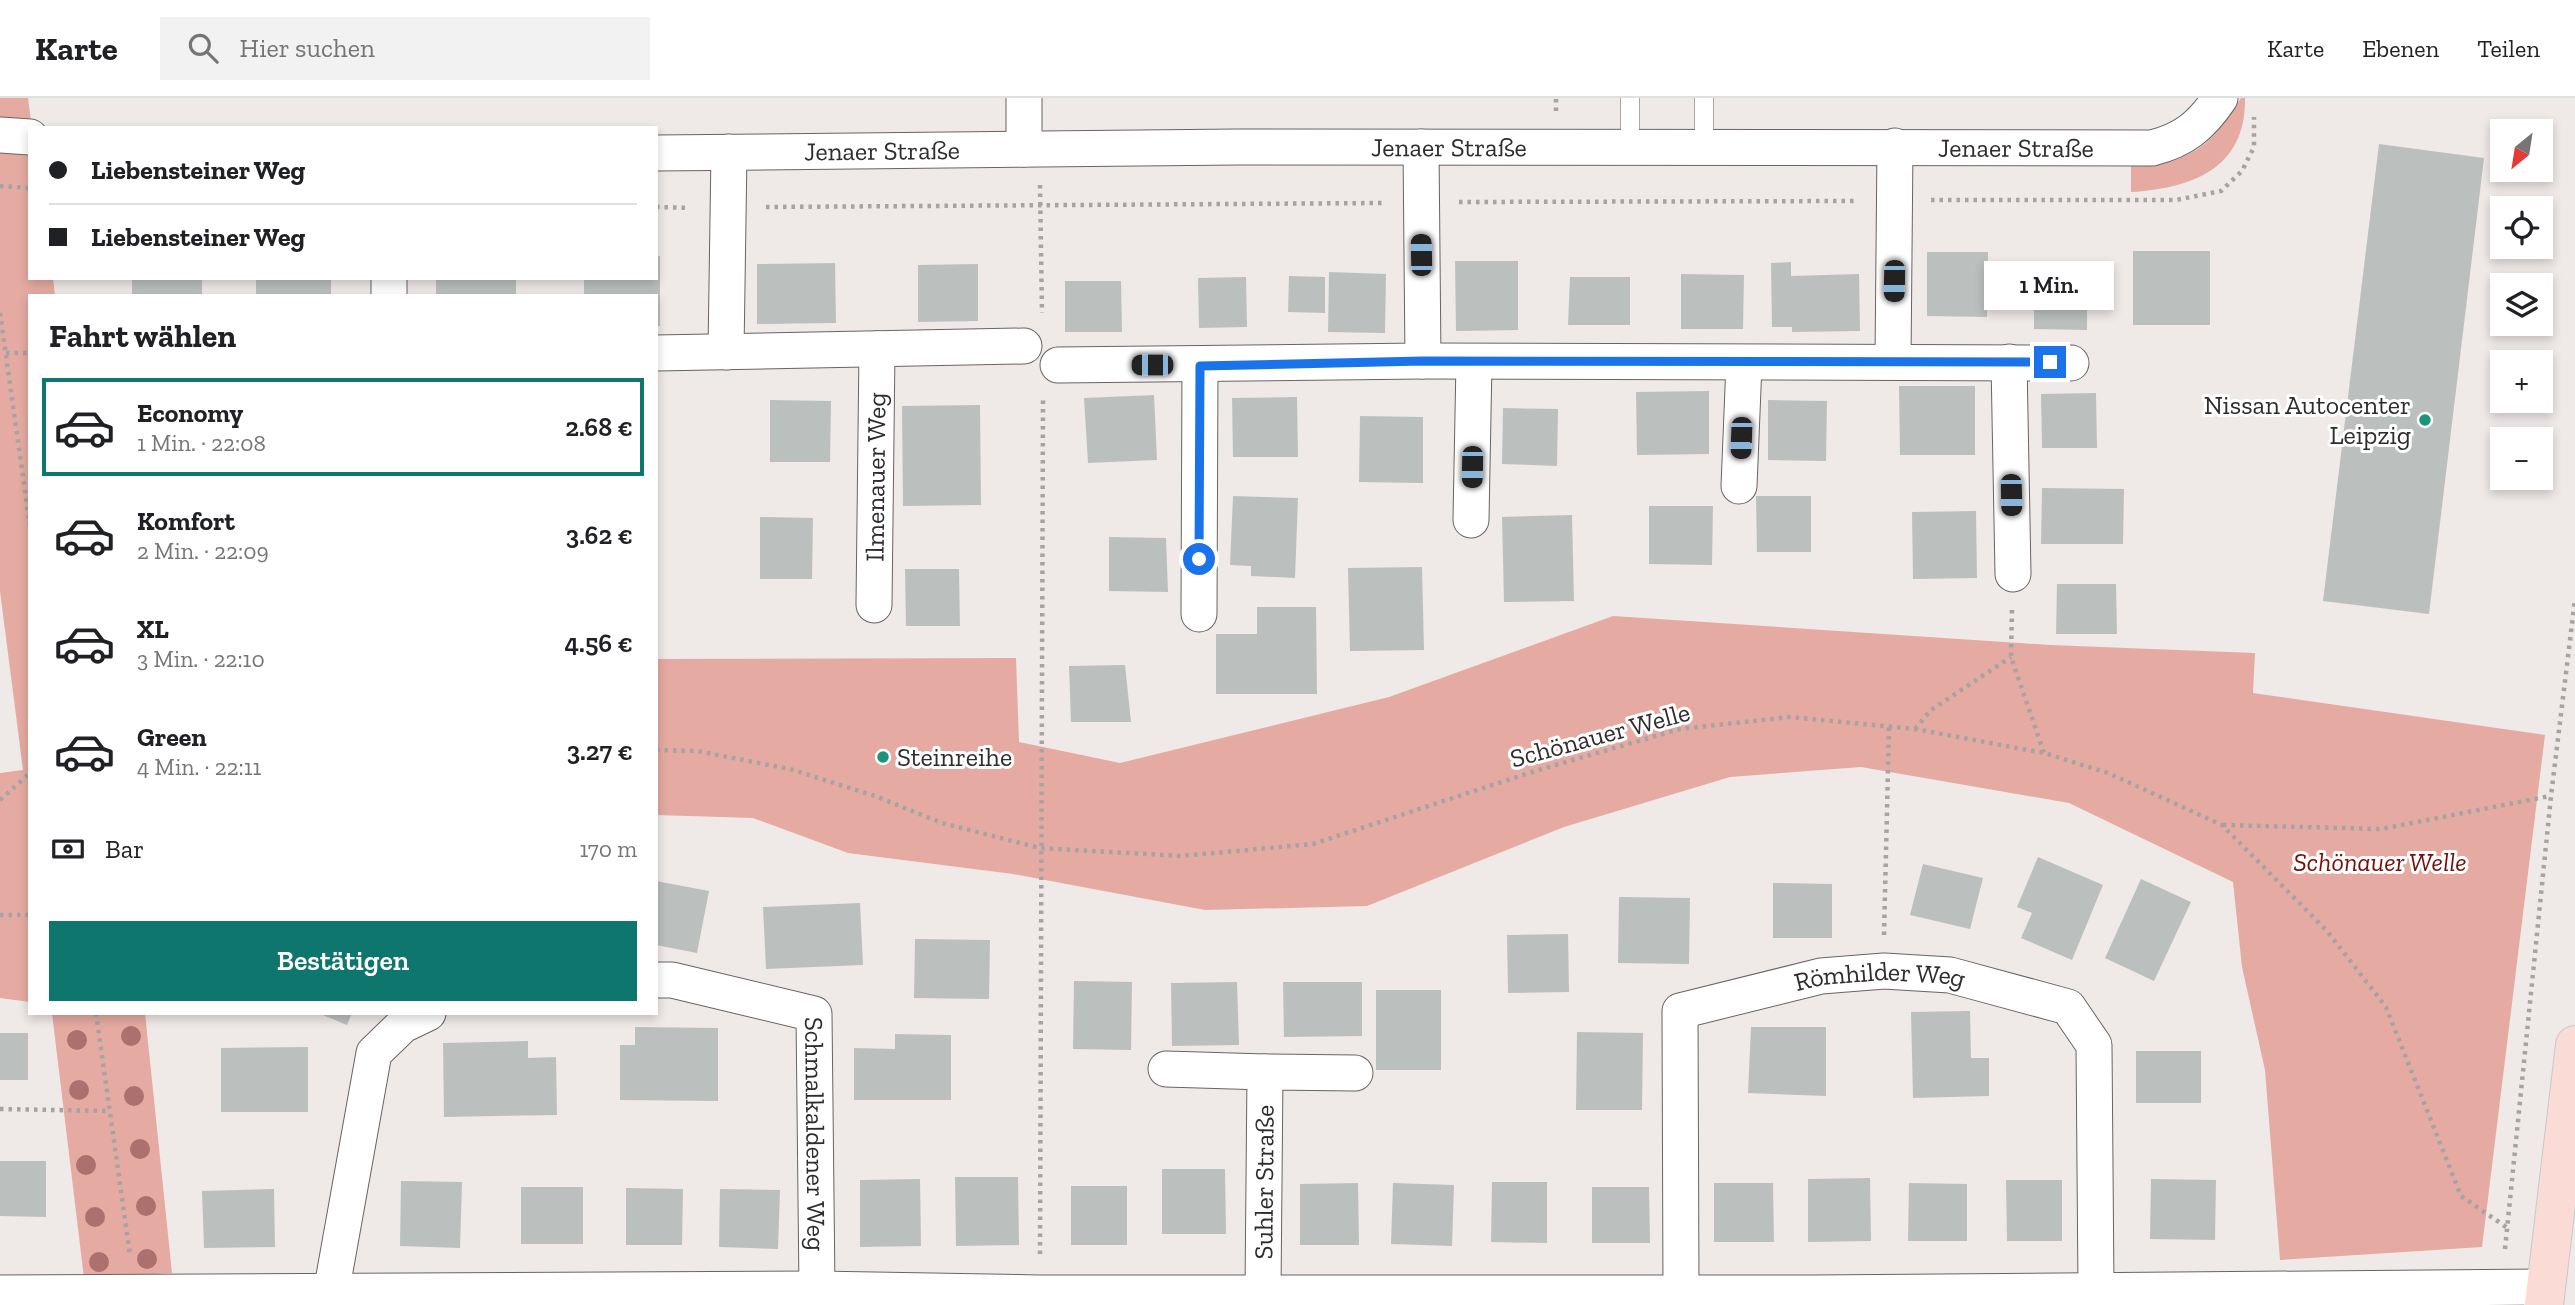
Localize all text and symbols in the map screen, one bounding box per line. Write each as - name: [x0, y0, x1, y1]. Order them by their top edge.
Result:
- search box: [160, 17, 650, 80]
- text: Karte: [35, 29, 118, 68]
- icon: search: [184, 29, 222, 67]
- text: Hier suchen: [240, 32, 375, 64]
- text: Karte: [2267, 34, 2324, 63]
- text: Ebenen: [2362, 34, 2439, 63]
- text: Teilen: [2477, 34, 2540, 63]
- north arrow: [2490, 119, 2553, 182]
- map controls: [2490, 119, 2553, 490]
- street label: Jenaer Straße: [1371, 131, 1527, 163]
- street label: Jenaer Straße: [1938, 132, 2094, 164]
- street label: Jenaer Straße: [804, 134, 960, 167]
- text: Liebensteiner Weg: [91, 154, 305, 186]
- button: locate: [2490, 196, 2553, 259]
- text: Liebensteiner Weg: [91, 221, 305, 253]
- car: [1411, 234, 1432, 276]
- car: [1884, 260, 1905, 302]
- callout: 1 Min.: [1985, 260, 2115, 310]
- text: 1 Min.: [2019, 271, 2079, 299]
- button: layers: [2490, 273, 2553, 336]
- text: Fahrt wählen: [49, 317, 236, 355]
- route end: [2034, 346, 2066, 378]
- button: +: [2490, 350, 2553, 413]
- car: [1132, 355, 1174, 376]
- place label: Nissan Autocenter Leipzig: [2204, 389, 2411, 451]
- street label: Ilmenauer Weg: [859, 392, 892, 562]
- icon: car: [53, 396, 116, 459]
- text: Economy: [137, 397, 243, 429]
- text: 2.68 €: [565, 411, 633, 443]
- marker: Nissan Autocenter Leipzig: [2417, 412, 2433, 428]
- car: [1730, 417, 1753, 459]
- button: −: [2490, 427, 2553, 490]
- text: 1 Min. · 22:08: [137, 429, 266, 457]
- car: [1462, 446, 1483, 488]
- car: [2001, 474, 2022, 516]
- icon: car: [53, 504, 116, 567]
- text: Komfort: [137, 505, 235, 537]
- text: 3.62 €: [566, 519, 633, 551]
- text: 2 Min. · 22:09: [137, 537, 269, 565]
- route start: [1183, 543, 1215, 575]
- icon: car: [53, 612, 116, 675]
- text: XL: [137, 613, 169, 645]
- text: 4.56 €: [565, 627, 633, 659]
- text: 3 Min. · 22:10: [137, 645, 265, 673]
- street label: Schönauer Welle: [1507, 696, 1693, 774]
- icon: car: [53, 720, 116, 783]
- text: Green: [137, 721, 207, 753]
- text: 3.27 €: [567, 735, 633, 767]
- place label: Steinreihe: [897, 741, 1012, 773]
- marker: Steinreihe: [875, 749, 891, 765]
- text: 4 Min. · 22:11: [137, 753, 261, 781]
- icon: cash: [49, 830, 87, 868]
- text: Bar: [105, 833, 144, 865]
- text: 170 m: [579, 835, 637, 863]
- park label: Schönauer Welle: [2293, 846, 2467, 878]
- button: Bestätigen: [49, 921, 637, 1001]
- street label: Römhilder Weg: [1791, 955, 1969, 998]
- street label: Schmalkaldener Weg: [798, 1017, 833, 1251]
- street label: Suhler Straße: [1247, 1104, 1281, 1260]

